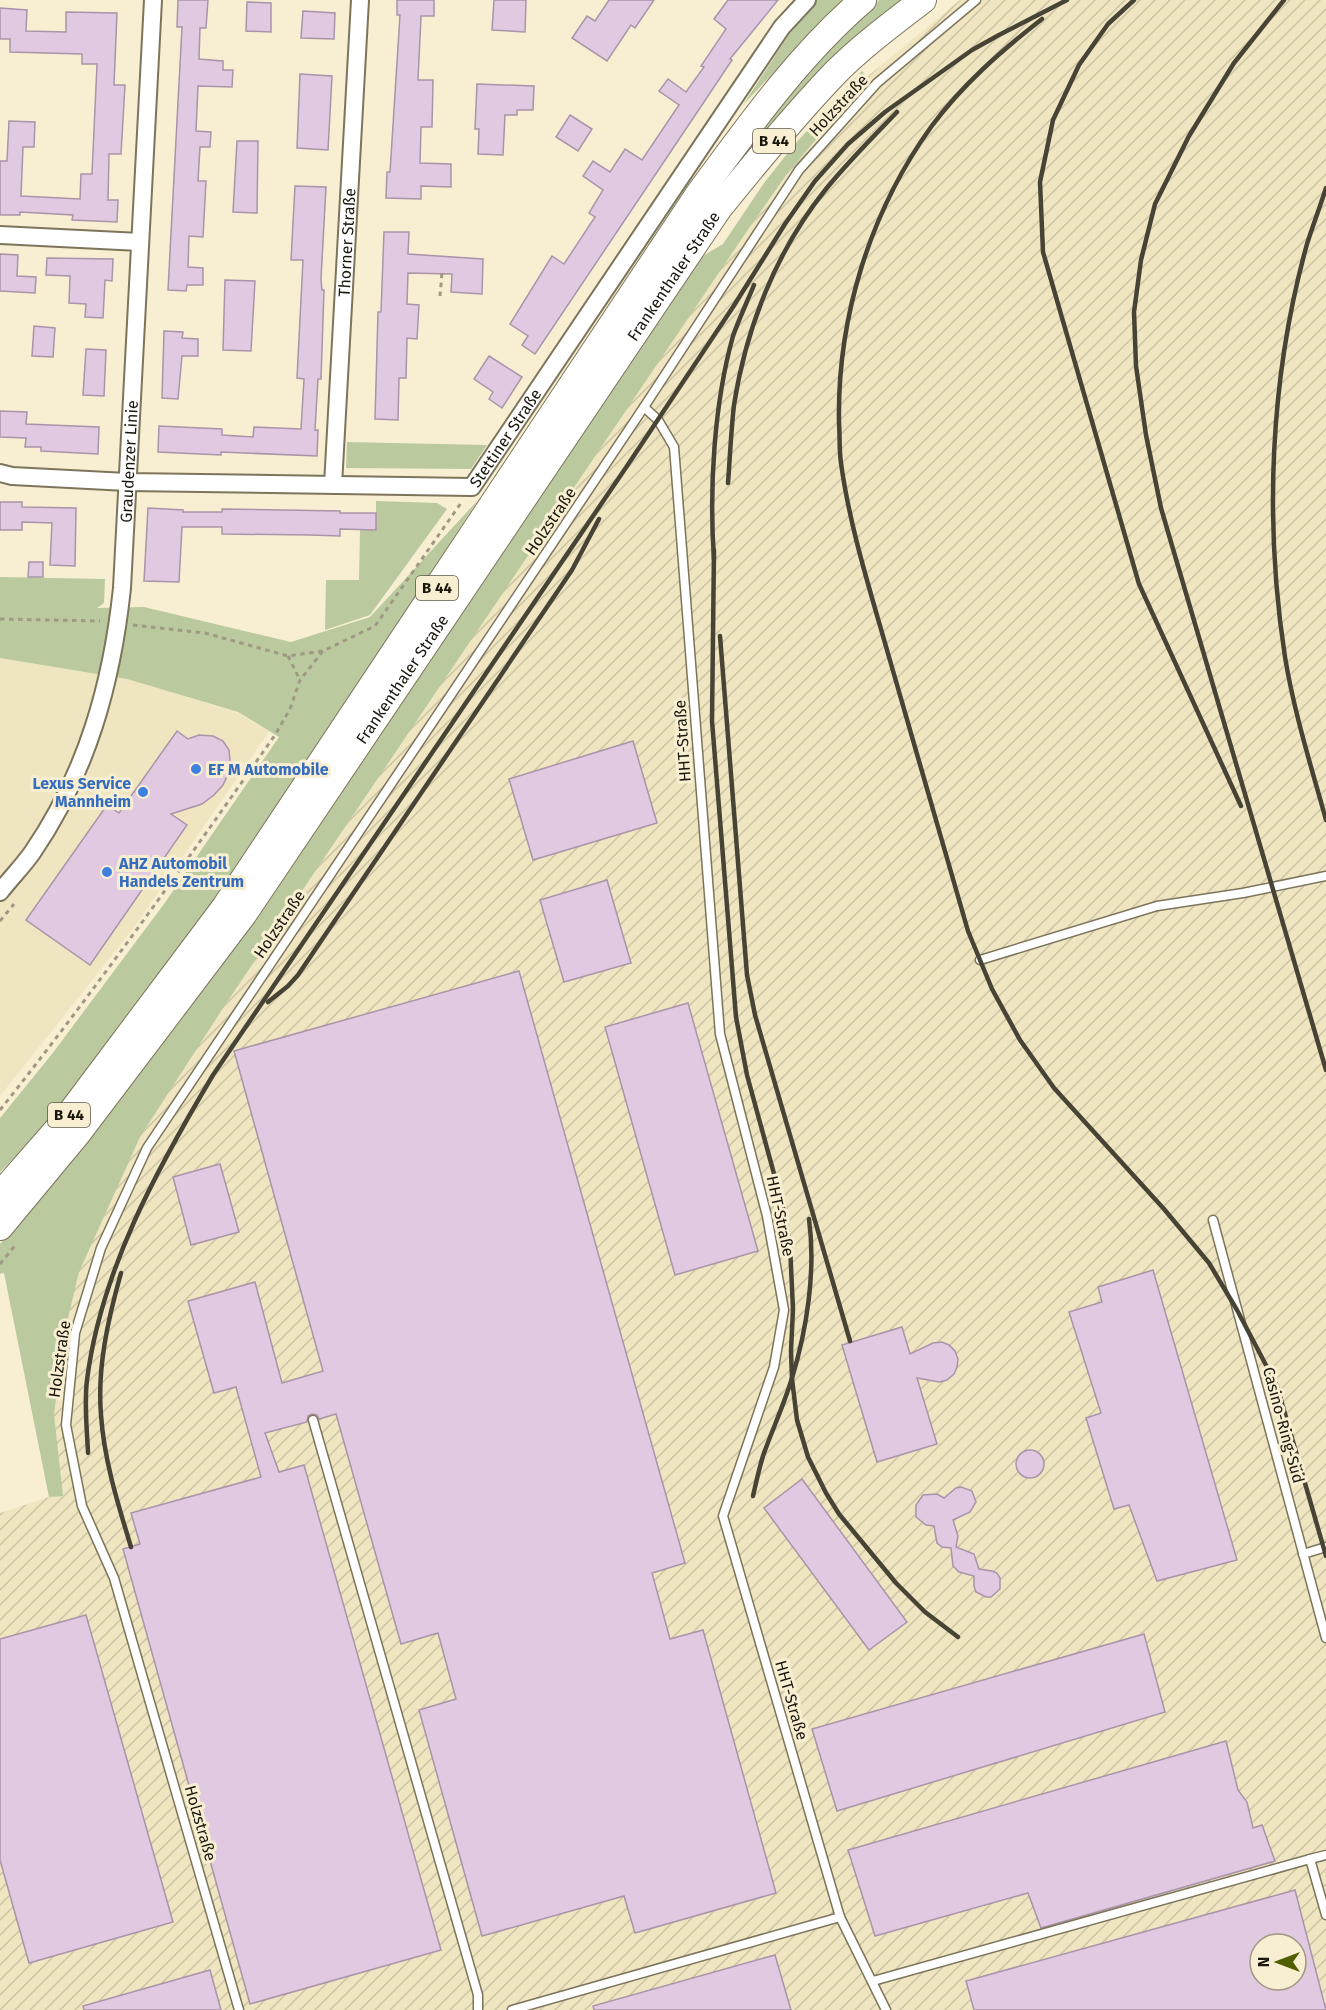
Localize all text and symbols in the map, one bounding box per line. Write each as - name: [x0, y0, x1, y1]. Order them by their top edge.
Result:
- street label: Holzstraße: [805, 70, 872, 140]
- road number: B 44: [753, 129, 795, 153]
- street label: Thorner Straße: [334, 188, 360, 297]
- street label: Frankenthaler Straße: [623, 208, 724, 344]
- street label: Stettiner Straße: [466, 385, 546, 491]
- street label: Graudenzer Linie: [116, 400, 142, 523]
- street label: Holzstraße: [521, 484, 580, 559]
- road number: B 44: [416, 576, 458, 600]
- street label: Frankenthaler Straße: [352, 611, 453, 748]
- street label: HHT-Straße: [670, 699, 695, 783]
- place label: EF M Automobile: [208, 760, 329, 779]
- marker: EF M Automobile: [189, 762, 203, 776]
- place label: Lexus Service Mannheim: [33, 774, 131, 811]
- marker: Lexus Service Mannheim: [136, 785, 150, 799]
- place label: AHZ Automobil Handels Zentrum: [118, 854, 244, 891]
- marker: AHZ Automobil Handels Zentrum: [100, 865, 114, 879]
- street label: Holzstraße: [250, 887, 309, 962]
- road number: B 44: [48, 1103, 90, 1127]
- street label: HHT-Straße: [763, 1174, 798, 1258]
- street label: Holzstraße: [45, 1319, 74, 1399]
- street label: Casino-Ring-Süd: [1259, 1365, 1308, 1485]
- street label: HHT-Straße: [771, 1658, 812, 1742]
- street label: Holzstraße: [181, 1783, 220, 1863]
- north arrow: [1248, 1932, 1308, 1992]
- text: N: [1254, 1957, 1273, 1967]

